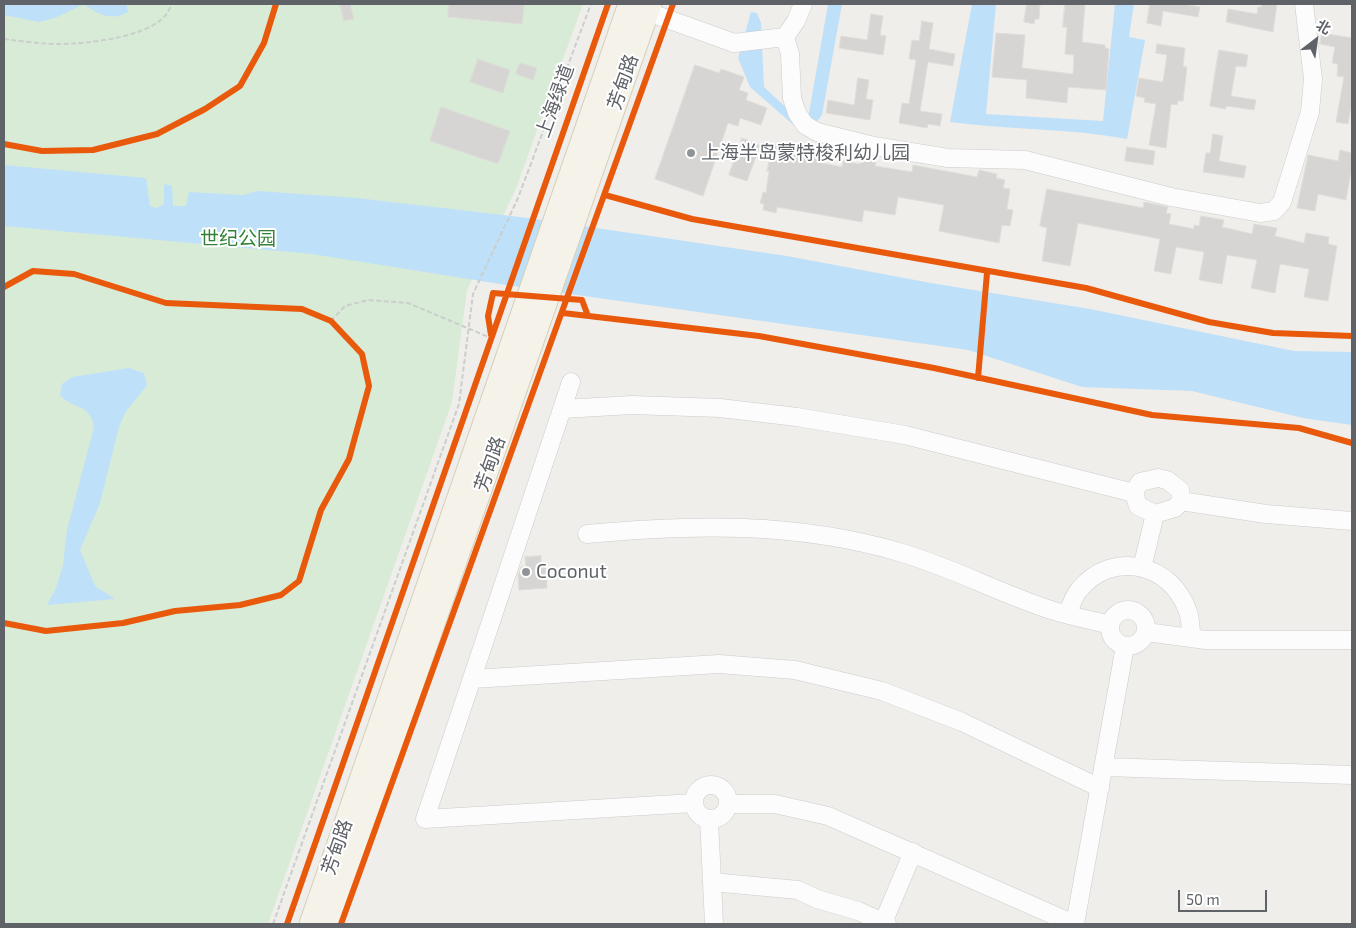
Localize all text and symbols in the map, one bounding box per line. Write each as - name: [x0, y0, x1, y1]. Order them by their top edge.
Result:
- north arrow: [1291, 15, 1341, 65]
- text: 北: [1313, 16, 1334, 37]
- street label: 芳甸路: [603, 51, 643, 113]
- street label: 上海绿道: [531, 61, 579, 141]
- place label: 上海半岛蒙特梭利幼儿园: [701, 142, 910, 164]
- marker: 上海半岛蒙特梭利幼儿园: [685, 147, 697, 159]
- park label: 世纪公园: [200, 228, 276, 250]
- street label: 芳甸路: [470, 433, 510, 495]
- place label: Coconut: [536, 561, 607, 583]
- marker: Coconut: [520, 566, 532, 578]
- street label: 芳甸路: [317, 816, 357, 878]
- scale bar: [1181, 880, 1270, 912]
- text: 50 m: [1186, 890, 1220, 908]

